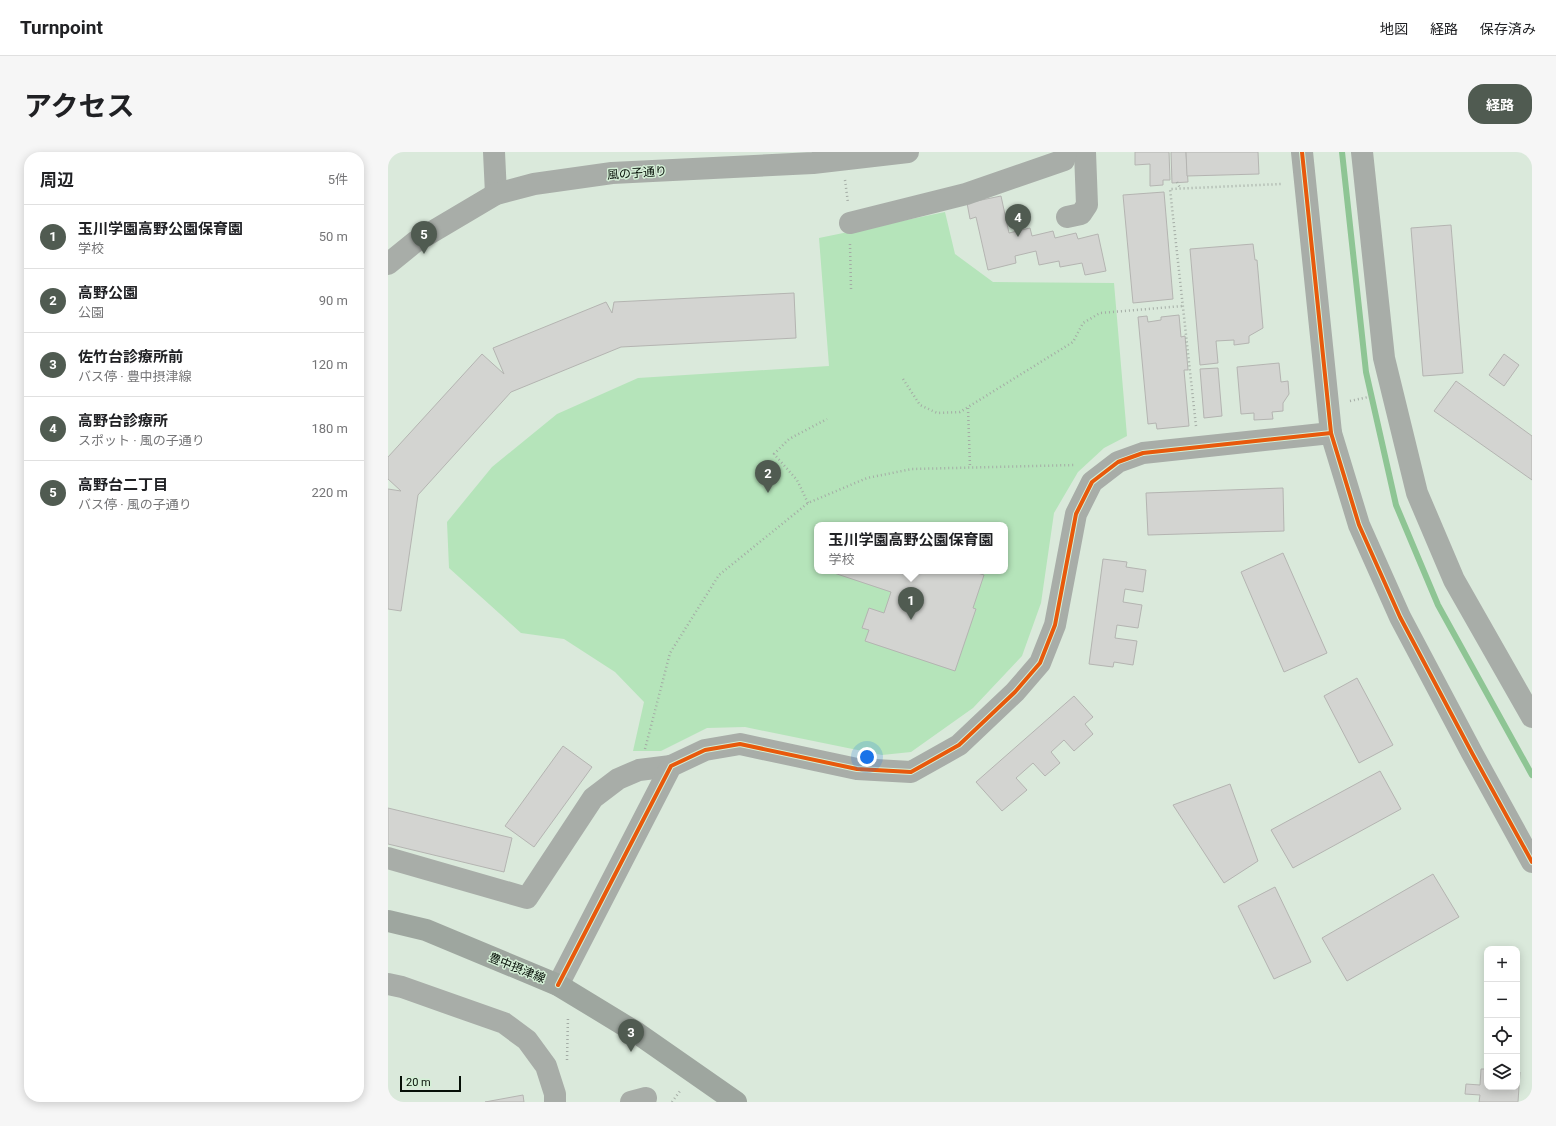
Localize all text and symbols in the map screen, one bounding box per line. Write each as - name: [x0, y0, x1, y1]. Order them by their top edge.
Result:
- text: Turnpoint: [20, 16, 103, 39]
- text: 地図: [1380, 21, 1408, 37]
- text: 経路: [1430, 21, 1458, 37]
- text: 保存済み: [1480, 21, 1536, 37]
- button: 経路: [1468, 84, 1532, 124]
- text: アクセス: [24, 90, 135, 123]
- street label: 風の子通り: [607, 164, 667, 182]
- text: 周辺: [40, 170, 74, 190]
- text: 5件: [328, 172, 348, 187]
- pin: 4: [1005, 204, 1031, 237]
- text: 玉川学園高野公園保育園: [78, 220, 243, 238]
- pin: 5: [411, 221, 437, 254]
- text: 1: [49, 229, 57, 244]
- text: 50 m: [319, 229, 348, 244]
- text: 学校: [78, 241, 104, 256]
- text: 高野公園: [78, 284, 138, 302]
- text: 2: [49, 293, 57, 308]
- text: 90 m: [319, 293, 348, 308]
- text: 公園: [78, 305, 104, 320]
- text: 佐竹台診療所前: [78, 348, 183, 366]
- text: 3: [49, 357, 57, 372]
- text: 120 m: [311, 357, 348, 372]
- text: バス停 · 豊中摂津線: [78, 369, 192, 384]
- text: 高野台診療所: [78, 412, 168, 430]
- text: 4: [49, 421, 57, 436]
- text: 180 m: [311, 421, 348, 436]
- text: スポット · 風の子通り: [78, 433, 205, 448]
- pin: 2: [755, 460, 781, 493]
- text: 高野台二丁目: [78, 476, 168, 494]
- text: 5: [49, 485, 57, 500]
- text: 220 m: [311, 485, 348, 500]
- text: バス停 · 風の子通り: [78, 497, 192, 512]
- popup: [814, 522, 1008, 574]
- text: 玉川学園高野公園保育園: [828, 531, 994, 549]
- text: 学校: [828, 552, 855, 567]
- pin: 1: [898, 587, 924, 620]
- your location: [857, 747, 877, 767]
- map controls: [1484, 946, 1520, 1090]
- button: +: [1484, 946, 1520, 982]
- street label: 豊中摂津線: [487, 950, 547, 986]
- button: −: [1484, 982, 1520, 1018]
- button: locate: [1484, 1018, 1520, 1054]
- pin: 3: [618, 1019, 644, 1052]
- button: layers: [1484, 1054, 1520, 1090]
- scale bar: [400, 1074, 461, 1093]
- text: 20 m: [406, 1076, 431, 1089]

